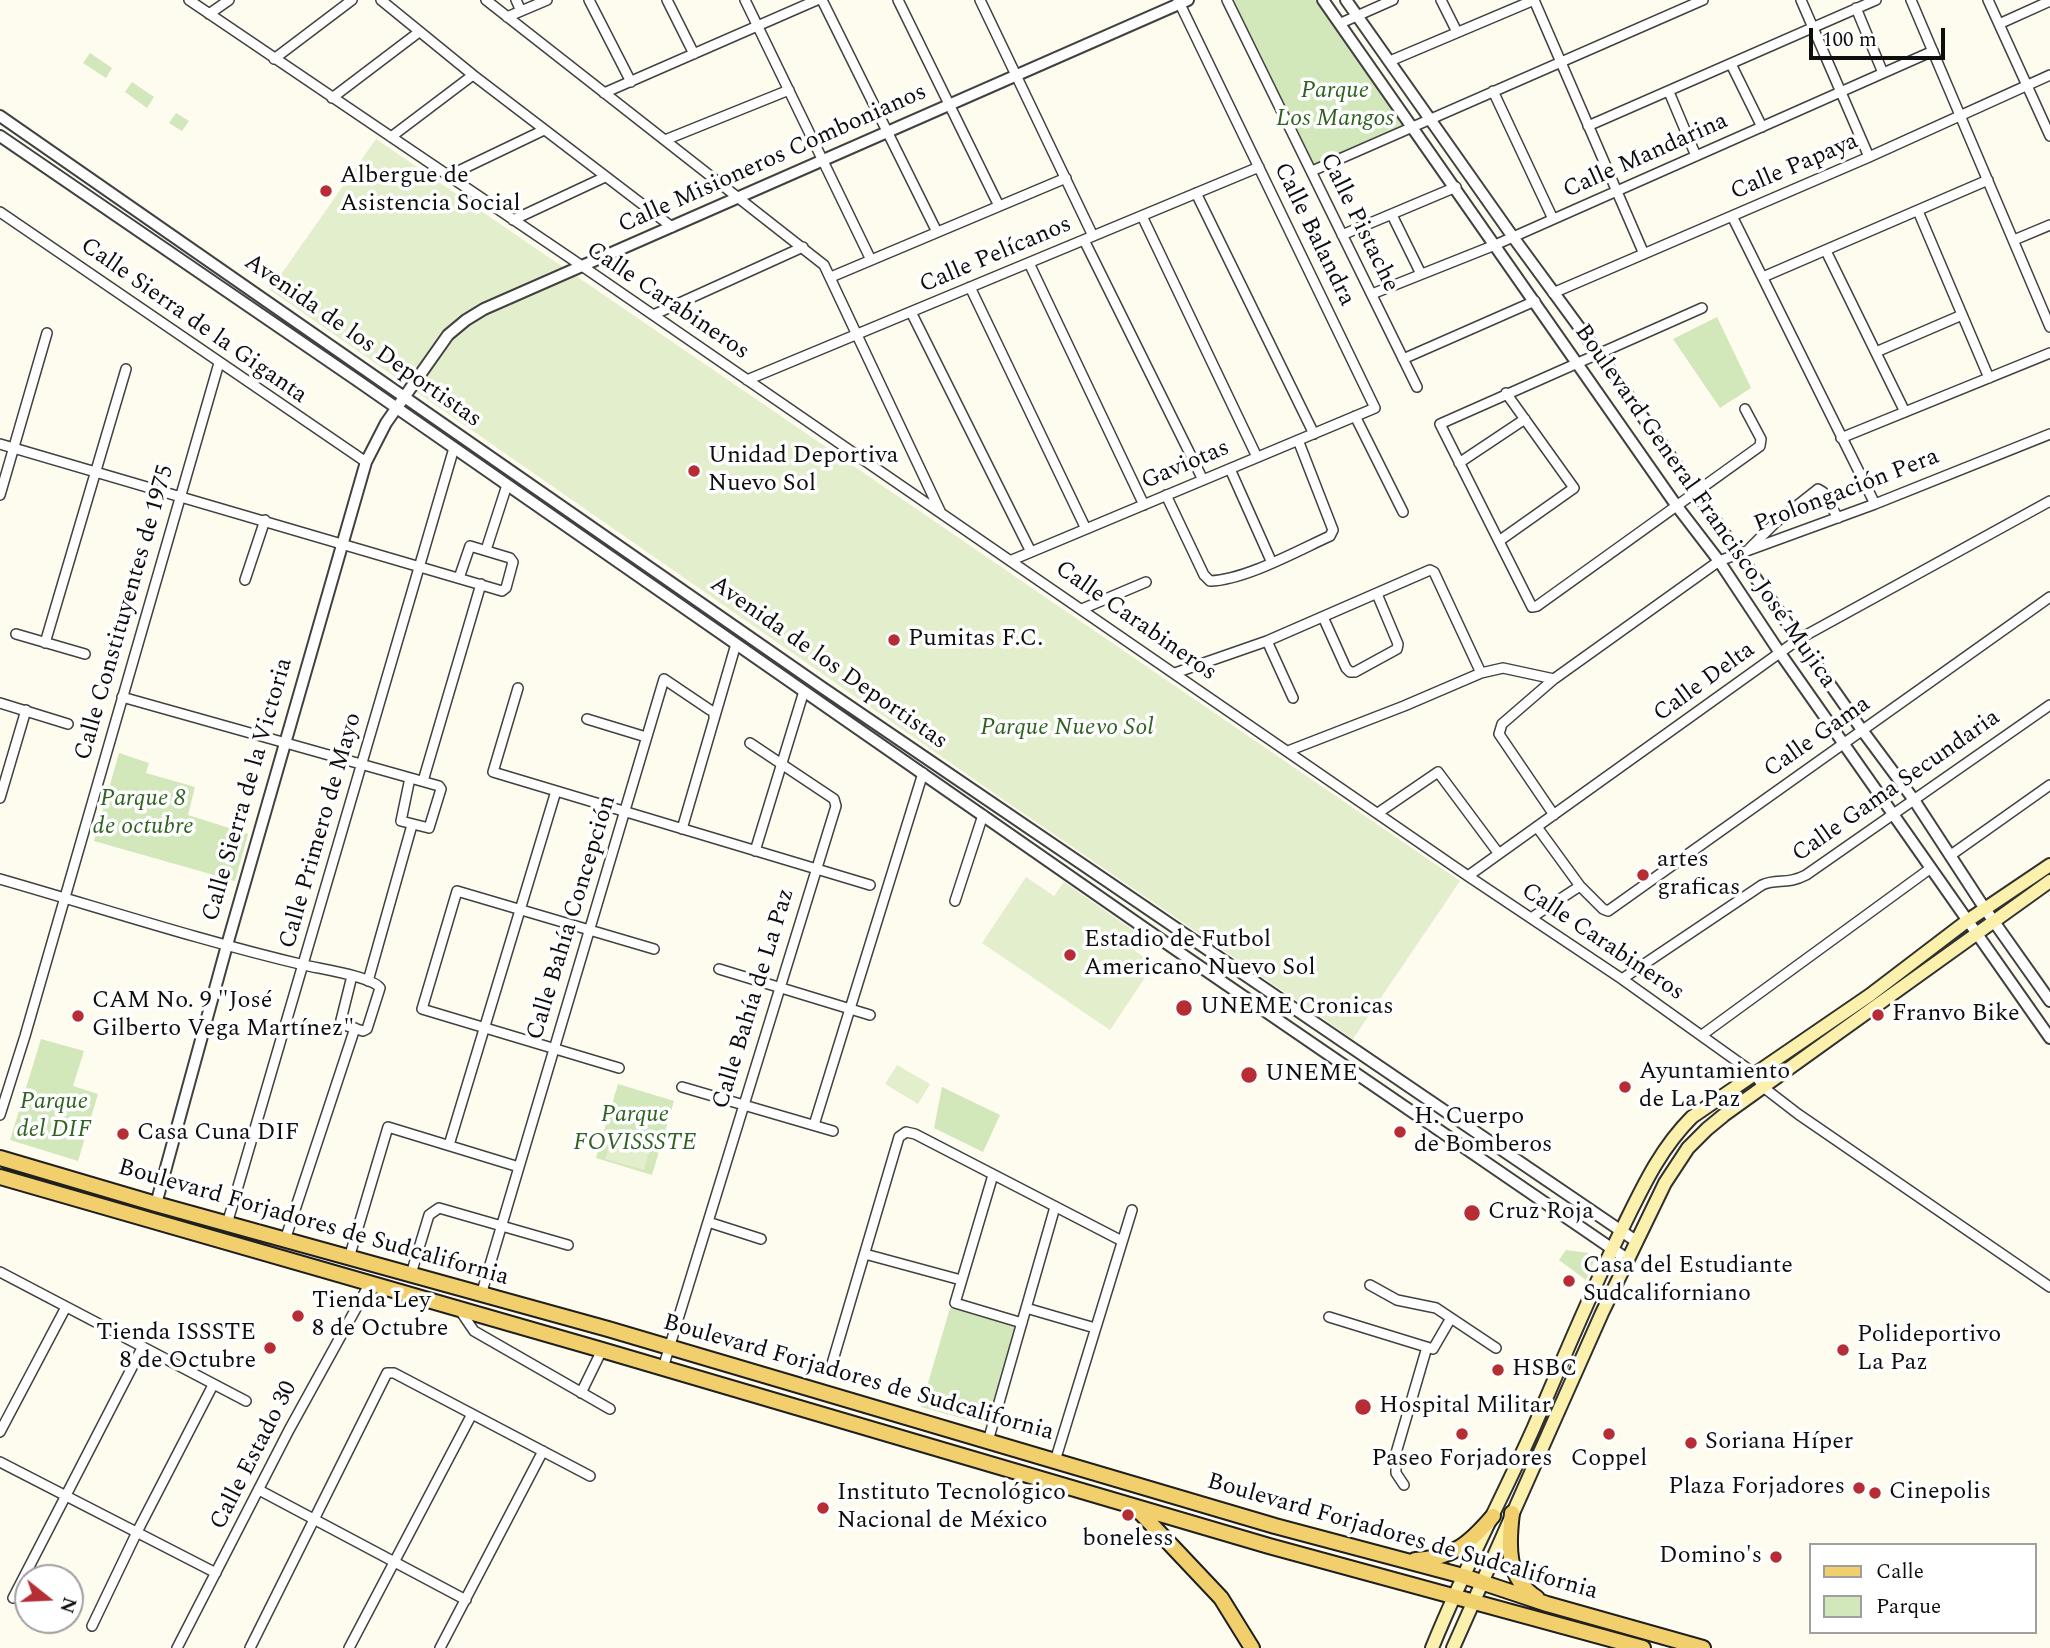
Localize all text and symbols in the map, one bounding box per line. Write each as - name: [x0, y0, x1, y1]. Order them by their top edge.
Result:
- scale bar: [1812, 14, 1948, 58]
- text: 100 m: [1822, 24, 1877, 56]
- park label: Parque Los Mangos: [1276, 78, 1394, 134]
- street label: Calle Misioneros Combonianos: [614, 79, 932, 241]
- street label: Calle Mandarina: [1559, 108, 1733, 206]
- street label: Calle Papaya: [1727, 128, 1863, 208]
- street label: Calle Pistache: [1312, 149, 1404, 297]
- street label: Calle Balandra: [1266, 159, 1360, 311]
- place label: Albergue de Asistencia Social: [340, 163, 521, 219]
- marker: Albergue de Asistencia Social: [318, 183, 334, 199]
- street label: Calle Pelícanos: [916, 211, 1076, 301]
- street label: Calle Sierra de la Giganta: [74, 233, 312, 411]
- street label: Calle Carabineros: [580, 237, 754, 367]
- street label: Avenida de los Deportistas: [238, 249, 486, 435]
- street label: Boulevard General Francisco José Mujica: [1567, 320, 1841, 694]
- street label: Gaviotas: [1138, 435, 1234, 497]
- place label: Unidad Deportiva Nuevo Sol: [708, 443, 899, 499]
- street label: Prolongación Pera: [1750, 443, 1944, 541]
- street label: Calle Constituyentes de 1975: [70, 462, 182, 764]
- marker: Unidad Deportiva Nuevo Sol: [686, 463, 702, 479]
- street label: Calle Carabineros: [1049, 556, 1221, 688]
- street label: Avenida de los Deportistas: [704, 571, 952, 757]
- place label: Pumitas F.C.: [908, 626, 1043, 654]
- marker: Pumitas F.C.: [886, 632, 902, 648]
- street label: Calle Delta: [1649, 637, 1761, 729]
- street label: Calle Sierra de la Victoria: [198, 655, 300, 925]
- street label: Calle Gama: [1759, 691, 1877, 785]
- street label: Calle Gama Secundaria: [1788, 704, 2006, 870]
- street label: Calle Primero de Mayo: [275, 710, 369, 952]
- park label: Parque Nuevo Sol: [980, 715, 1154, 743]
- park label: Parque 8 de octubre: [92, 786, 194, 842]
- street label: Calle Bahía Concepción: [522, 792, 624, 1044]
- place label: artes graficas: [1657, 847, 1740, 903]
- marker: artes graficas: [1635, 867, 1651, 883]
- street label: Calle Carabineros: [1515, 878, 1689, 1008]
- street label: Calle Bahía de La Paz: [708, 885, 802, 1113]
- place label: Estadio de Futbol Americano Nuevo Sol: [1084, 927, 1315, 983]
- marker: Estadio de Futbol Americano Nuevo Sol: [1062, 947, 1078, 963]
- place label: CAM No. 9 "José Gilberto Vega Martínez": [92, 988, 354, 1044]
- place label: UNEME Cronicas: [1200, 994, 1394, 1022]
- marker: UNEME Cronicas: [1174, 998, 1194, 1018]
- place label: Franvo Bike: [1892, 1001, 2020, 1029]
- marker: Franvo Bike: [1870, 1007, 1886, 1023]
- marker: CAM No. 9 "José Gilberto Vega Martínez": [70, 1008, 86, 1024]
- place label: Ayuntamiento de La Paz: [1639, 1059, 1790, 1115]
- place label: UNEME: [1265, 1061, 1358, 1089]
- marker: UNEME: [1239, 1065, 1259, 1085]
- marker: Ayuntamiento de La Paz: [1617, 1079, 1633, 1095]
- park label: Parque del DIF: [16, 1089, 92, 1145]
- park label: Parque FOVISSSTE: [573, 1102, 697, 1158]
- place label: H. Cuerpo de Bomberos: [1414, 1104, 1552, 1160]
- place label: Casa Cuna DIF: [137, 1120, 299, 1148]
- marker: H. Cuerpo de Bomberos: [1392, 1124, 1408, 1140]
- marker: Casa Cuna DIF: [115, 1126, 131, 1142]
- street label: Boulevard Forjadores de Sudcalifornia: [114, 1154, 512, 1294]
- place label: Cruz Roja: [1488, 1199, 1594, 1227]
- marker: Cruz Roja: [1462, 1203, 1482, 1223]
- place label: Casa del Estudiante Sudcaliforniano: [1583, 1253, 1793, 1309]
- marker: Casa del Estudiante Sudcaliforniano: [1561, 1273, 1577, 1289]
- place label: Tienda Ley 8 de Octubre: [312, 1288, 448, 1344]
- marker: Tienda Ley 8 de Octubre: [290, 1308, 306, 1324]
- street label: Boulevard Forjadores de Sudcalifornia: [659, 1309, 1057, 1449]
- place label: Tienda ISSSTE 8 de Octubre: [96, 1320, 256, 1376]
- place label: Polideportivo La Paz: [1857, 1322, 2001, 1378]
- marker: Tienda ISSSTE 8 de Octubre: [262, 1340, 278, 1356]
- marker: Polideportivo La Paz: [1835, 1342, 1851, 1358]
- place label: HSBC: [1512, 1356, 1577, 1384]
- marker: HSBC: [1490, 1362, 1506, 1378]
- street label: Calle Estado 30: [205, 1377, 305, 1535]
- place label: Hospital Militar: [1379, 1393, 1551, 1421]
- marker: Hospital Militar: [1353, 1397, 1373, 1417]
- marker: Paseo Forjadores: [1454, 1426, 1470, 1442]
- marker: Coppel: [1601, 1426, 1617, 1442]
- place label: Soriana Híper: [1705, 1429, 1853, 1457]
- marker: Soriana Híper: [1683, 1435, 1699, 1451]
- place label: Paseo Forjadores: [1371, 1446, 1553, 1474]
- place label: Coppel: [1571, 1446, 1647, 1474]
- street label: Boulevard Forjadores de Sudcalifornia: [1203, 1468, 1601, 1608]
- place label: Plaza Forjadores: [1668, 1474, 1845, 1502]
- place label: Cinepolis: [1889, 1479, 1991, 1507]
- place label: Instituto Tecnológico Nacional de México: [837, 1480, 1066, 1536]
- marker: Plaza Forjadores: [1851, 1480, 1867, 1496]
- marker: Cinepolis: [1867, 1485, 1883, 1501]
- marker: Instituto Tecnológico Nacional de México: [815, 1500, 831, 1516]
- marker: boneless: [1120, 1507, 1136, 1523]
- place label: boneless: [1082, 1526, 1174, 1554]
- place label: Domino's: [1659, 1543, 1762, 1571]
- legend: [1808, 1543, 2036, 1634]
- marker: Domino's: [1768, 1549, 1784, 1565]
- text: Calle: [1876, 1556, 1924, 1588]
- north arrow: [14, 1564, 84, 1634]
- text: Parque: [1876, 1591, 1941, 1623]
- text: N: [51, 1593, 84, 1617]

